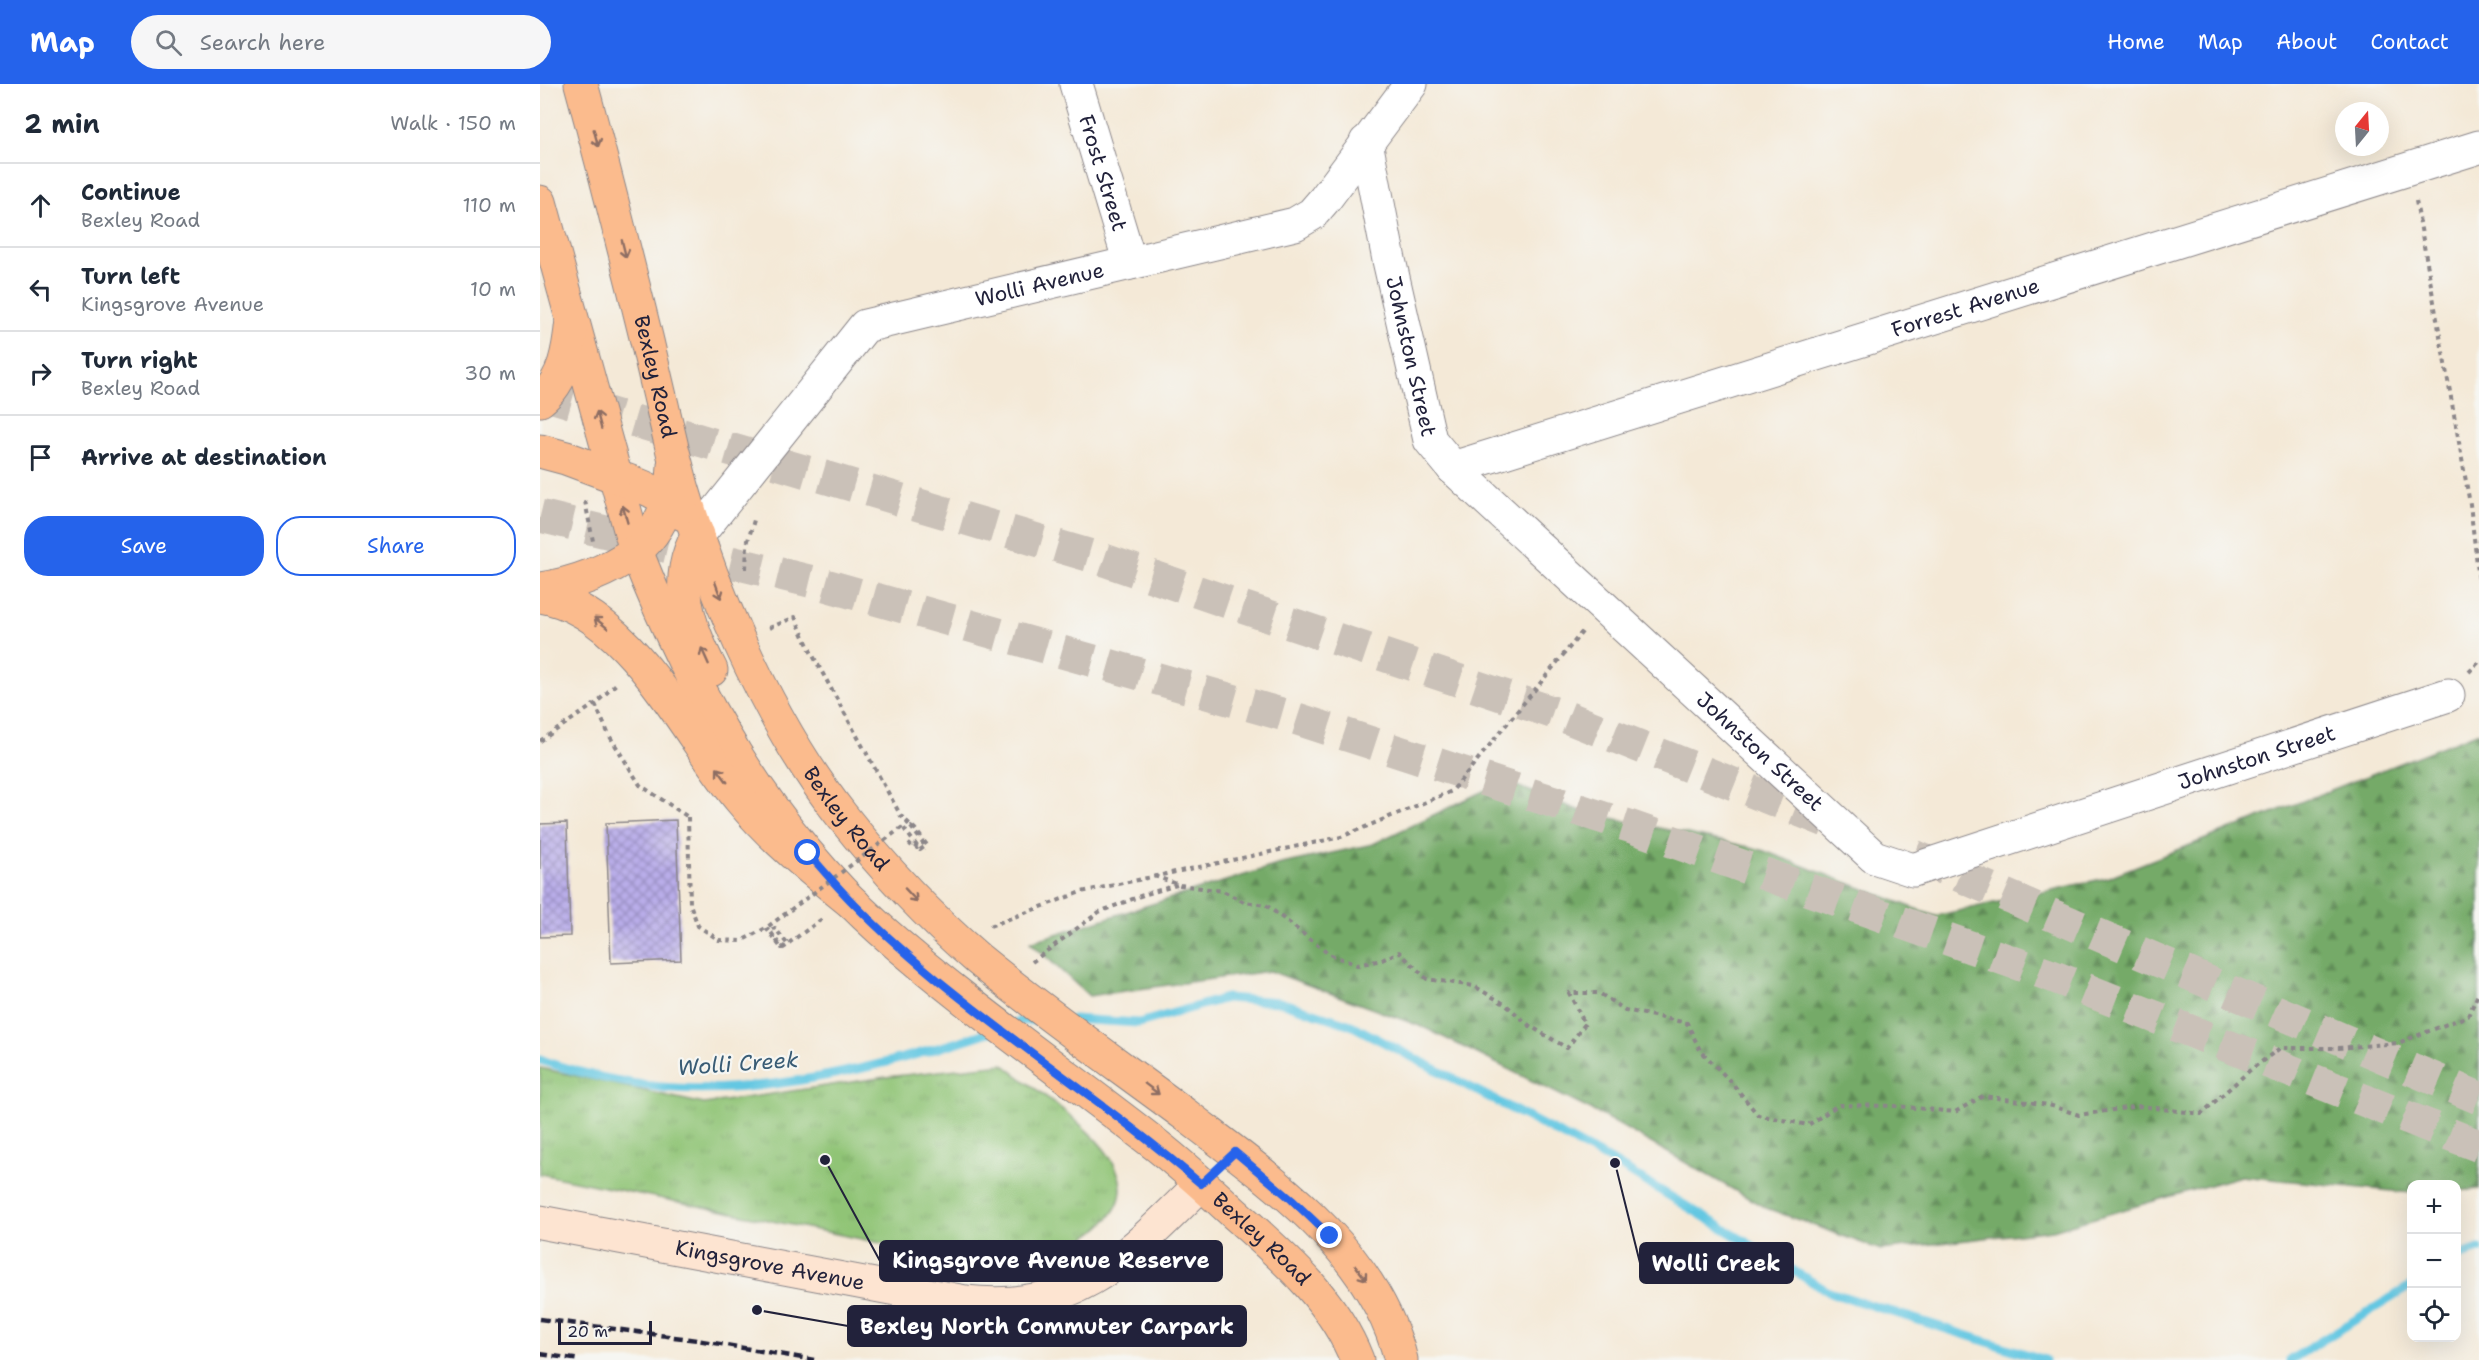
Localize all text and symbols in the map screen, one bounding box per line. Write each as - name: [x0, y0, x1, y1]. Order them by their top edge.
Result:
- search box: [131, 15, 551, 69]
- text: Map: [30, 23, 95, 61]
- icon: search: [152, 26, 185, 59]
- text: Search here: [200, 28, 325, 57]
- text: Home: [2107, 28, 2165, 56]
- text: Map: [2198, 28, 2243, 56]
- text: About: [2276, 28, 2337, 56]
- text: Contact: [2370, 28, 2449, 56]
- north arrow: [2335, 102, 2389, 156]
- text: 2 min: [24, 106, 100, 141]
- text: Walk · 150 m: [390, 110, 516, 136]
- street label: Frost Street: [1072, 111, 1134, 235]
- one-way arrow: [590, 128, 602, 147]
- text: Continue: [81, 178, 181, 207]
- icon: ahead: [24, 189, 57, 222]
- text: 110 m: [462, 192, 516, 218]
- text: Bexley Road: [81, 207, 200, 233]
- one-way arrow: [619, 240, 631, 259]
- street label: Wolli Avenue: [972, 256, 1107, 313]
- text: Turn left: [81, 262, 180, 291]
- street label: Forrest Avenue: [1888, 271, 2043, 344]
- icon: left: [24, 273, 57, 306]
- street label: Johnston Street: [1379, 273, 1443, 439]
- text: 10 m: [470, 276, 516, 302]
- text: Kingsgrove Avenue: [81, 291, 264, 317]
- street label: Bexley Road: [627, 312, 683, 441]
- text: Turn right: [81, 346, 198, 375]
- icon: right: [24, 357, 57, 390]
- text: 30 m: [464, 360, 516, 386]
- text: Bexley Road: [81, 375, 200, 401]
- one-way arrow: [593, 411, 604, 430]
- icon: arrive: [24, 441, 57, 474]
- text: Arrive at destination: [81, 443, 327, 472]
- one-way arrow: [618, 505, 630, 524]
- button: Save: [24, 516, 264, 576]
- button: Share: [276, 516, 516, 576]
- one-way arrow: [714, 580, 725, 599]
- one-way arrow: [593, 617, 609, 630]
- one-way arrow: [698, 648, 710, 666]
- street label: Johnston Street: [1690, 686, 1830, 817]
- street label: Johnston Street: [2175, 719, 2339, 796]
- street label: Bexley Road: [797, 761, 896, 877]
- one-way arrow: [716, 768, 729, 784]
- route start: [794, 839, 820, 865]
- one-way arrow: [903, 887, 917, 902]
- water label: Wolli Creek: [677, 1045, 800, 1082]
- one-way arrow: [1144, 1083, 1160, 1096]
- map controls: [2407, 1180, 2461, 1342]
- button: +: [2407, 1180, 2461, 1234]
- street label: Bexley Road: [1206, 1186, 1317, 1292]
- route end: [1316, 1222, 1342, 1248]
- street label: Kingsgrove Avenue: [673, 1234, 867, 1297]
- button: −: [2407, 1234, 2461, 1288]
- callout: Kingsgrove Avenue Reserve: [880, 1241, 1222, 1281]
- callout: Wolli Creek: [1640, 1243, 1793, 1283]
- text: Kingsgrove Avenue Reserve: [892, 1246, 1210, 1275]
- text: Wolli Creek: [1651, 1249, 1781, 1278]
- one-way arrow: [1355, 1265, 1367, 1281]
- button: locate: [2407, 1288, 2461, 1342]
- callout: Bexley North Commuter Carpark: [848, 1306, 1246, 1346]
- text: Bexley North Commuter Carpark: [860, 1312, 1234, 1341]
- scale bar: [558, 1318, 652, 1346]
- text: 20 m: [567, 1321, 608, 1342]

